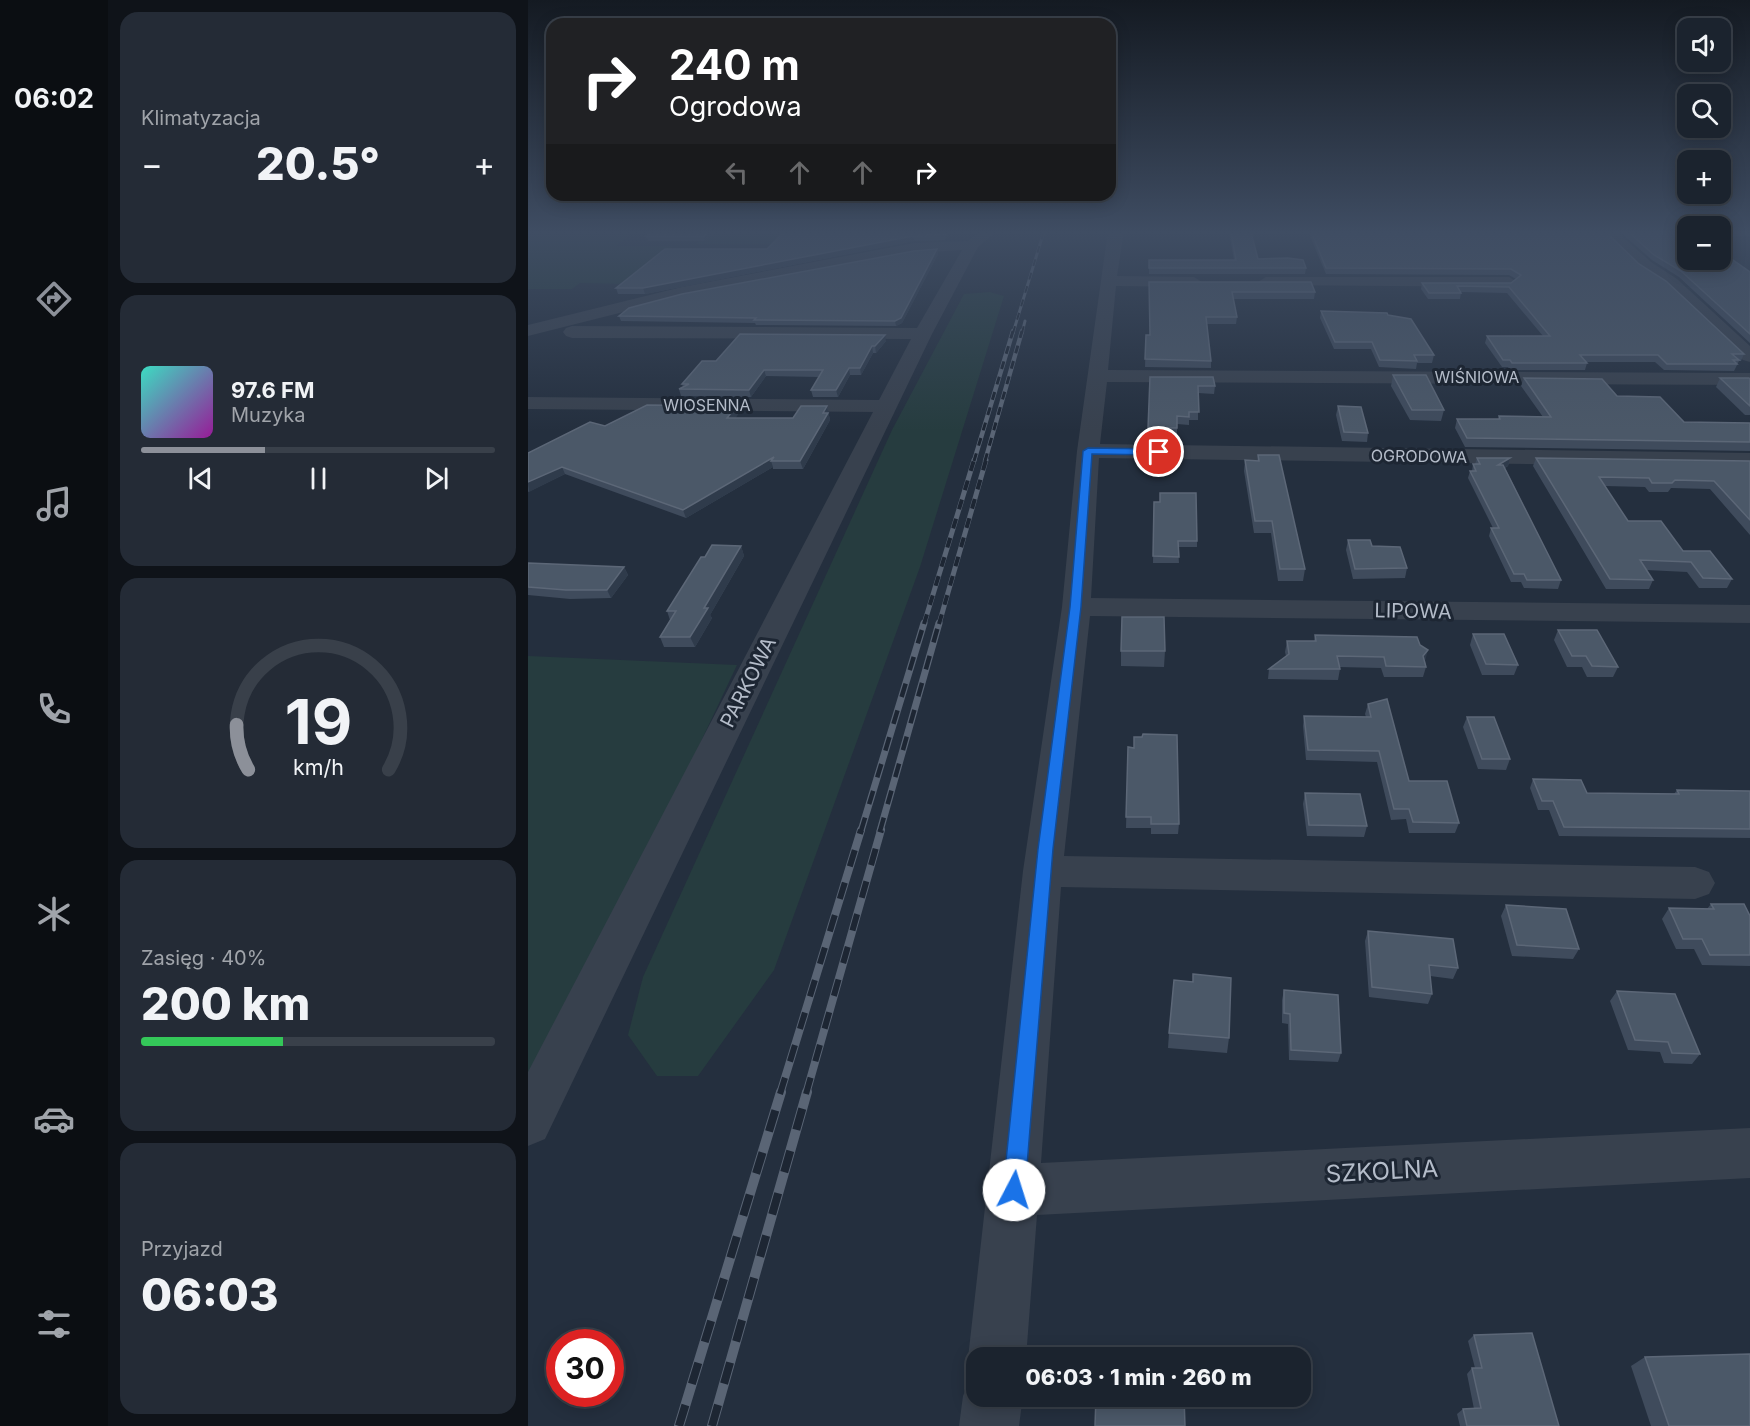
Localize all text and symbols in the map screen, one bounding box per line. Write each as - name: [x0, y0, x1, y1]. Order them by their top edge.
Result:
- map controls: [1677, 18, 1731, 270]
- button: sound: [1677, 18, 1731, 72]
- text: 240 m: [669, 39, 800, 90]
- icon: right: [570, 42, 648, 120]
- text: 06:02: [14, 82, 94, 115]
- button: search: [1677, 84, 1731, 138]
- text: Ogrodowa: [669, 90, 802, 123]
- text: Klimatyzacja: [141, 106, 261, 130]
- text: 20.5°: [256, 136, 380, 191]
- text: −: [141, 144, 163, 184]
- text: +: [473, 144, 495, 184]
- button: +: [1677, 150, 1731, 204]
- icon: left: [720, 156, 753, 189]
- icon: ahead: [783, 156, 816, 189]
- icon: ahead: [846, 156, 879, 189]
- icon: right: [909, 156, 942, 189]
- button: −: [1677, 216, 1731, 270]
- icon: directions: [33, 278, 75, 320]
- street label: WIŚNIOWA: [1435, 367, 1519, 387]
- text: 97.6 FM: [231, 377, 315, 403]
- street label: WIOSENNA: [663, 395, 751, 415]
- text: Muzyka: [231, 403, 305, 427]
- pin: [1133, 426, 1184, 477]
- icon: arrive: [1142, 435, 1175, 468]
- street label: OGRODOWA: [1371, 445, 1467, 467]
- icon: previous: [184, 462, 217, 495]
- icon: pause: [302, 462, 335, 495]
- icon: next: [420, 462, 453, 495]
- icon: music: [33, 483, 75, 525]
- street label: LIPOWA: [1374, 598, 1452, 624]
- street label: PARKOWA: [715, 633, 781, 731]
- text: 19: [284, 684, 352, 759]
- icon: phone: [33, 688, 75, 730]
- text: km/h: [293, 754, 343, 780]
- icon: climate: [33, 893, 75, 935]
- text: Zasięg · 40%: [141, 946, 266, 970]
- text: 200 km: [141, 976, 310, 1031]
- icon: car: [33, 1098, 75, 1140]
- street label: SZKOLNA: [1325, 1154, 1439, 1188]
- position arrow: [982, 1158, 1046, 1222]
- text: Przyjazd: [141, 1237, 223, 1261]
- text: 06:03: [141, 1267, 278, 1322]
- icon: filters: [33, 1303, 75, 1345]
- speed limit sign: 30: [546, 1329, 624, 1407]
- text: 06:03 · 1 min · 260 m: [1025, 1364, 1252, 1390]

